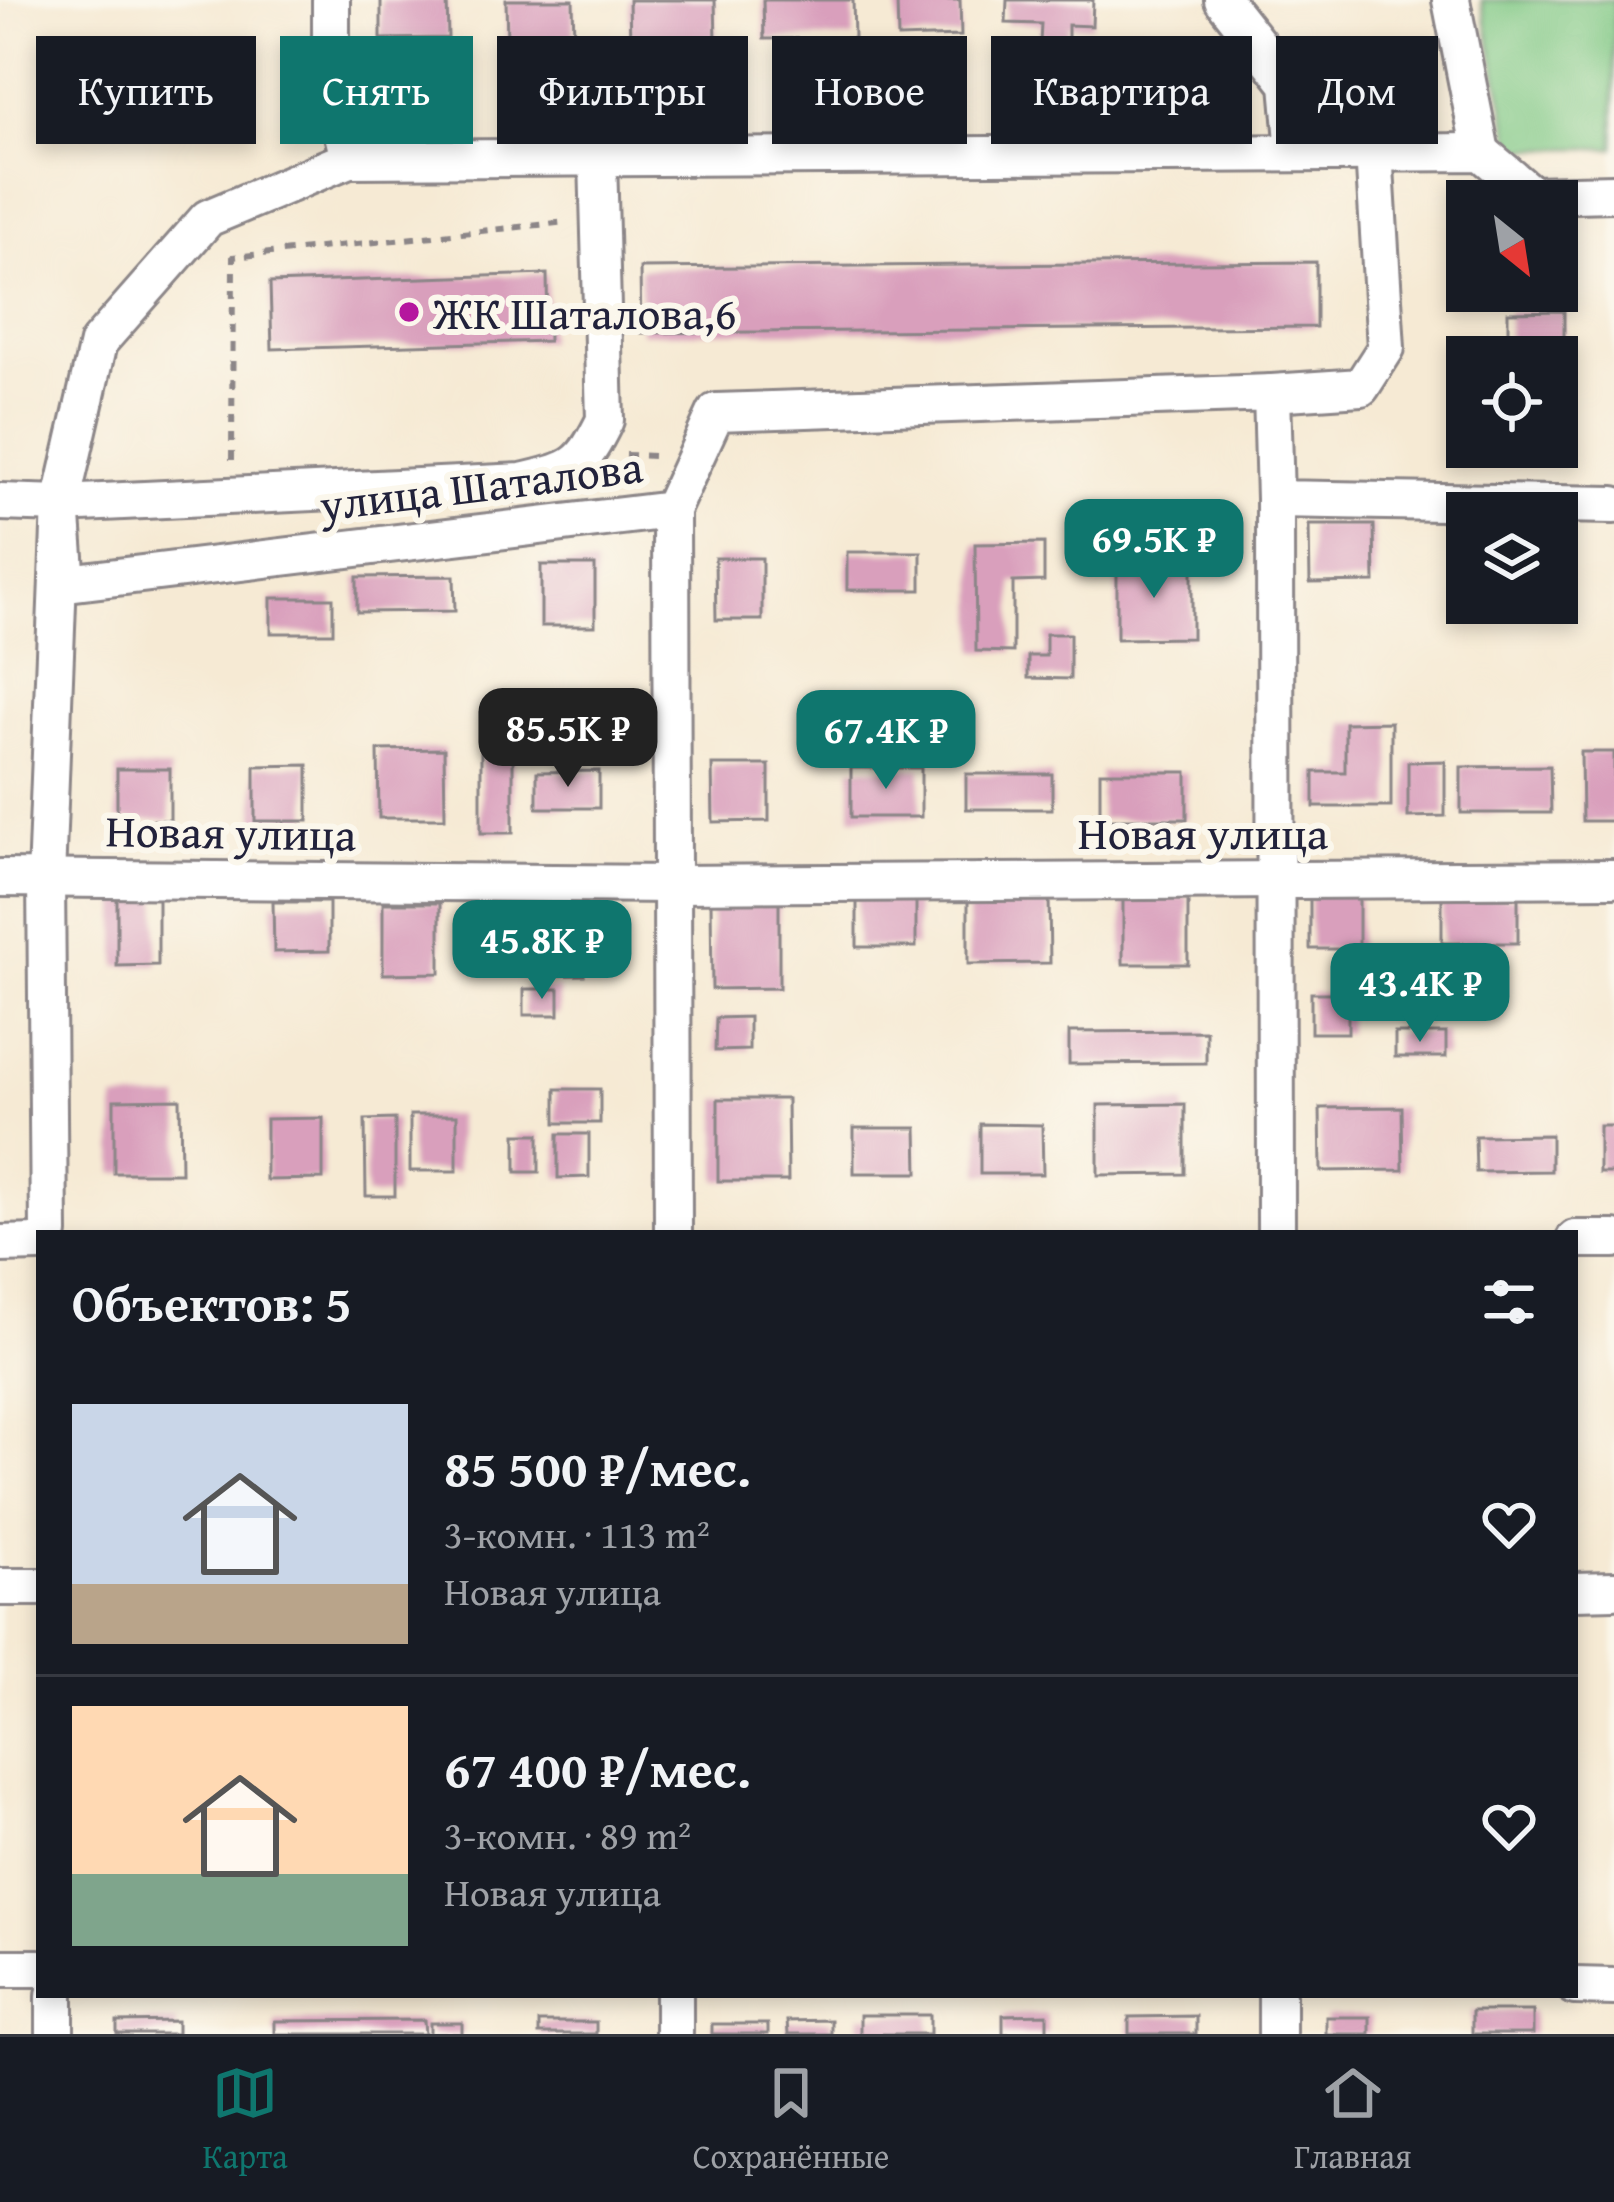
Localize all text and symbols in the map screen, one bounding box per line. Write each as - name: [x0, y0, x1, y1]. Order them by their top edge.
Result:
- chip: Купить: [36, 36, 256, 144]
- chip: Снять: [280, 36, 473, 144]
- chip: Фильтры: [497, 36, 748, 144]
- chip: Новое: [772, 36, 967, 144]
- chip: Квартира: [991, 36, 1252, 144]
- chip: Дом: [1276, 36, 1438, 144]
- north arrow: [1446, 180, 1578, 312]
- map controls: [1446, 180, 1578, 624]
- place label: ЖК Шаталова,6: [432, 280, 736, 345]
- marker: ЖК Шаталова,6: [396, 299, 422, 325]
- button: locate: [1446, 336, 1578, 468]
- street label: улица Шаталова: [315, 433, 647, 537]
- button: layers: [1446, 492, 1578, 624]
- pin: 69.5K ₽: [1043, 499, 1265, 601]
- text: 69.5K ₽: [1091, 509, 1217, 566]
- pin: 85.5K ₽: [457, 688, 679, 790]
- pin: 67.4K ₽: [775, 690, 997, 792]
- text: 85.5K ₽: [505, 698, 631, 755]
- text: 67.4K ₽: [823, 700, 949, 757]
- street label: Новая улица: [105, 797, 357, 867]
- street label: Новая улица: [1078, 800, 1329, 865]
- pin: 45.8K ₽: [431, 900, 653, 1002]
- text: 45.8K ₽: [479, 910, 605, 967]
- pin: 43.4K ₽: [1309, 943, 1531, 1045]
- text: 43.4K ₽: [1357, 953, 1483, 1010]
- text: Объектов: 5: [72, 1265, 352, 1340]
- icon: filters: [1476, 1269, 1542, 1335]
- text: 85 500 ₽/мес.: [444, 1430, 751, 1505]
- icon: home: [168, 1452, 312, 1596]
- icon: heart: [1476, 1491, 1542, 1557]
- text: 3-комн. · 113 m²: [444, 1505, 710, 1562]
- text: Новая улица: [444, 1562, 661, 1619]
- text: 67 400 ₽/мес.: [444, 1731, 751, 1806]
- icon: home: [168, 1754, 312, 1898]
- icon: heart: [1476, 1793, 1542, 1859]
- text: 3-комн. · 89 m²: [444, 1806, 691, 1863]
- text: Новая улица: [444, 1863, 661, 1920]
- tab: Карта: [202, 2060, 288, 2180]
- tab: Сохранённые: [693, 2060, 889, 2180]
- tab: Главная: [1294, 2060, 1412, 2180]

